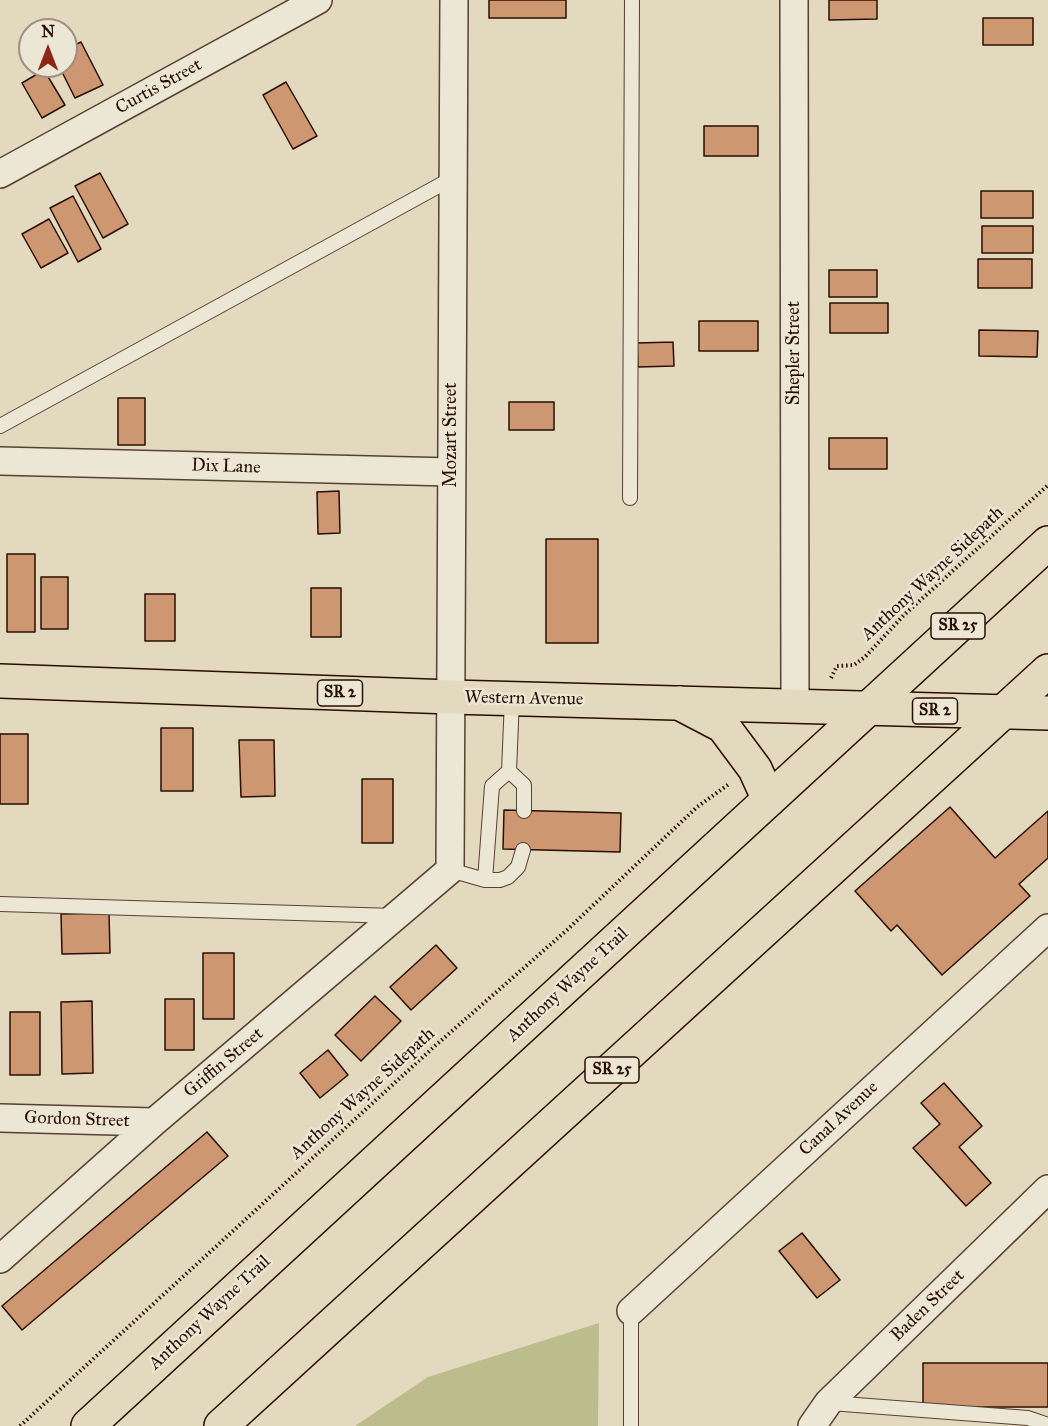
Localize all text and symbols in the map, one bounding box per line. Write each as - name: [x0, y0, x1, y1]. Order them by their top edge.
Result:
- north arrow: [18, 18, 78, 78]
- text: N: [41, 22, 55, 41]
- street label: Curtis Street: [112, 55, 206, 119]
- street label: Shepler Street: [784, 301, 806, 405]
- street label: Mozart Street: [441, 382, 463, 488]
- street label: Dix Lane: [191, 455, 261, 479]
- street label: Anthony Wayne Sidepath: [857, 502, 1009, 646]
- road number: SR 25: [931, 613, 985, 639]
- road number: SR 2: [318, 680, 362, 706]
- street label: Western Avenue: [464, 687, 584, 711]
- road number: SR 2: [912, 698, 958, 724]
- street label: Anthony Wayne Trail: [503, 923, 633, 1047]
- street label: Griffin Street: [180, 1023, 268, 1103]
- street label: Anthony Wayne Sidepath: [286, 1023, 440, 1165]
- road number: SR 25: [585, 1057, 639, 1083]
- street label: Canal Avenue: [795, 1077, 883, 1161]
- street label: Gordon Street: [24, 1107, 130, 1133]
- street label: Anthony Wayne Trail: [145, 1251, 275, 1375]
- street label: Baden Street: [887, 1265, 969, 1347]

